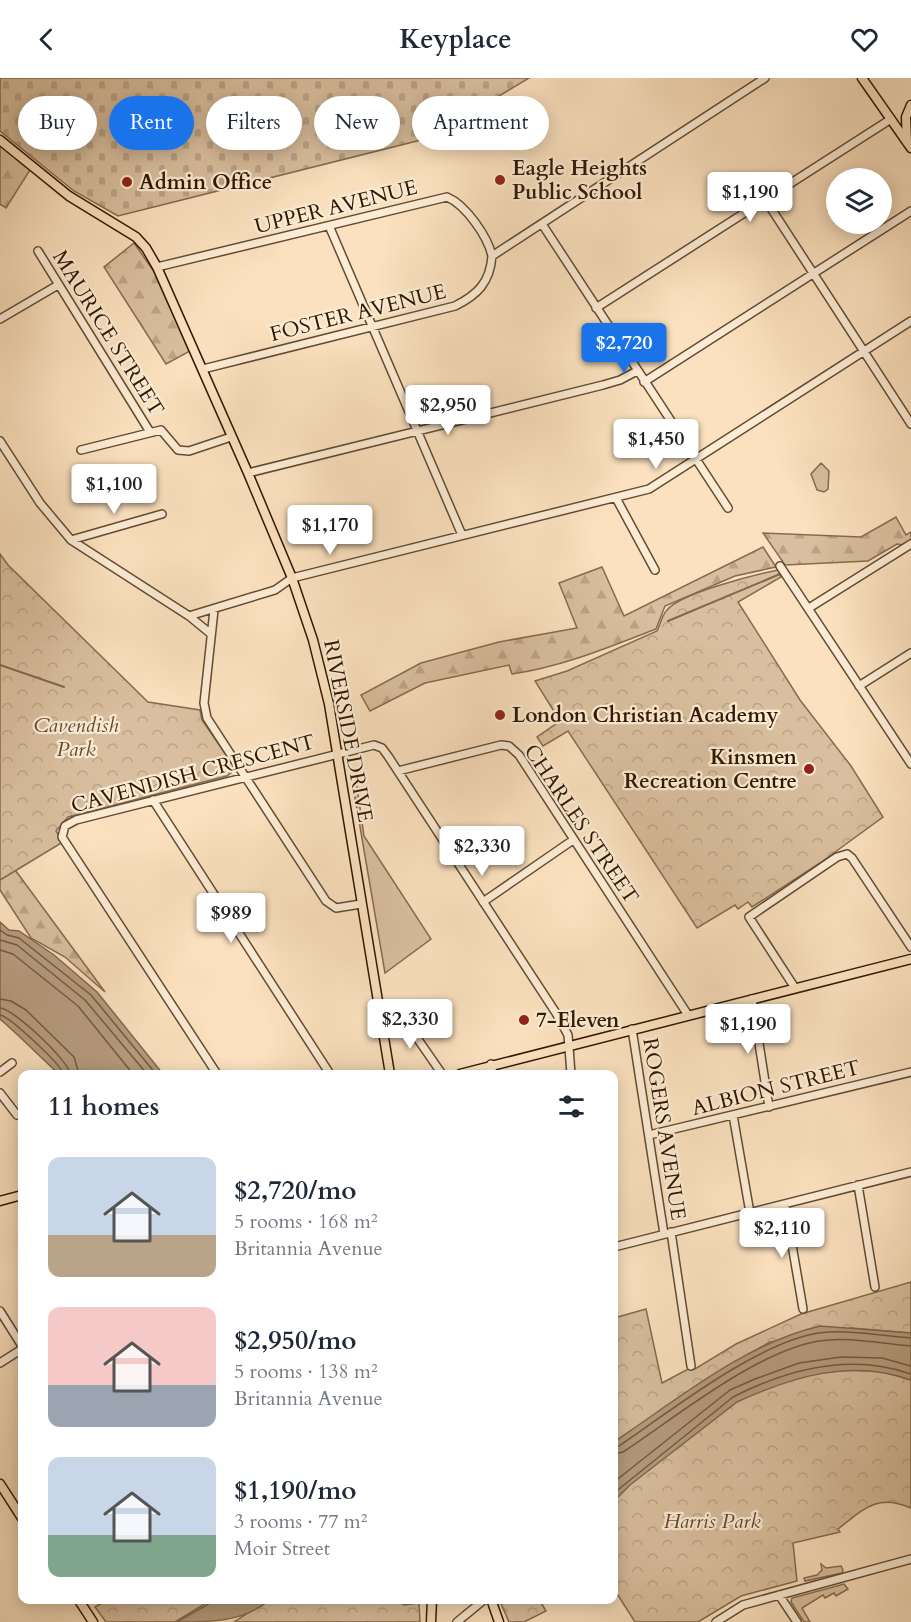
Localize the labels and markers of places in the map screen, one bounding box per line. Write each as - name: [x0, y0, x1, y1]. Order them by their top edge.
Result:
- place label: Eagle Heights Public School: [512, 154, 647, 207]
- place label: Admin Office: [139, 168, 272, 197]
- pin: $1,190: [701, 172, 799, 223]
- marker: Eagle Heights Public School: [493, 173, 507, 187]
- marker: Admin Office: [120, 175, 134, 189]
- pin: $2,720: [575, 323, 673, 374]
- pin: $2,950: [399, 385, 497, 436]
- pin: $1,450: [607, 419, 705, 470]
- pin: $1,100: [65, 464, 163, 515]
- pin: $1,170: [281, 505, 379, 556]
- place label: London Christian Academy: [512, 701, 778, 730]
- marker: London Christian Academy: [493, 708, 507, 722]
- place label: Kinsmen Recreation Centre: [624, 743, 797, 796]
- marker: Kinsmen Recreation Centre: [802, 762, 816, 776]
- pin: $2,330: [433, 826, 531, 877]
- pin: $989: [195, 893, 267, 944]
- pin: $2,330: [361, 999, 459, 1050]
- pin: $1,190: [699, 1004, 797, 1055]
- place label: 7-Eleven: [536, 1006, 620, 1035]
- marker: 7-Eleven: [517, 1013, 531, 1027]
- pin: $2,110: [733, 1208, 831, 1259]

